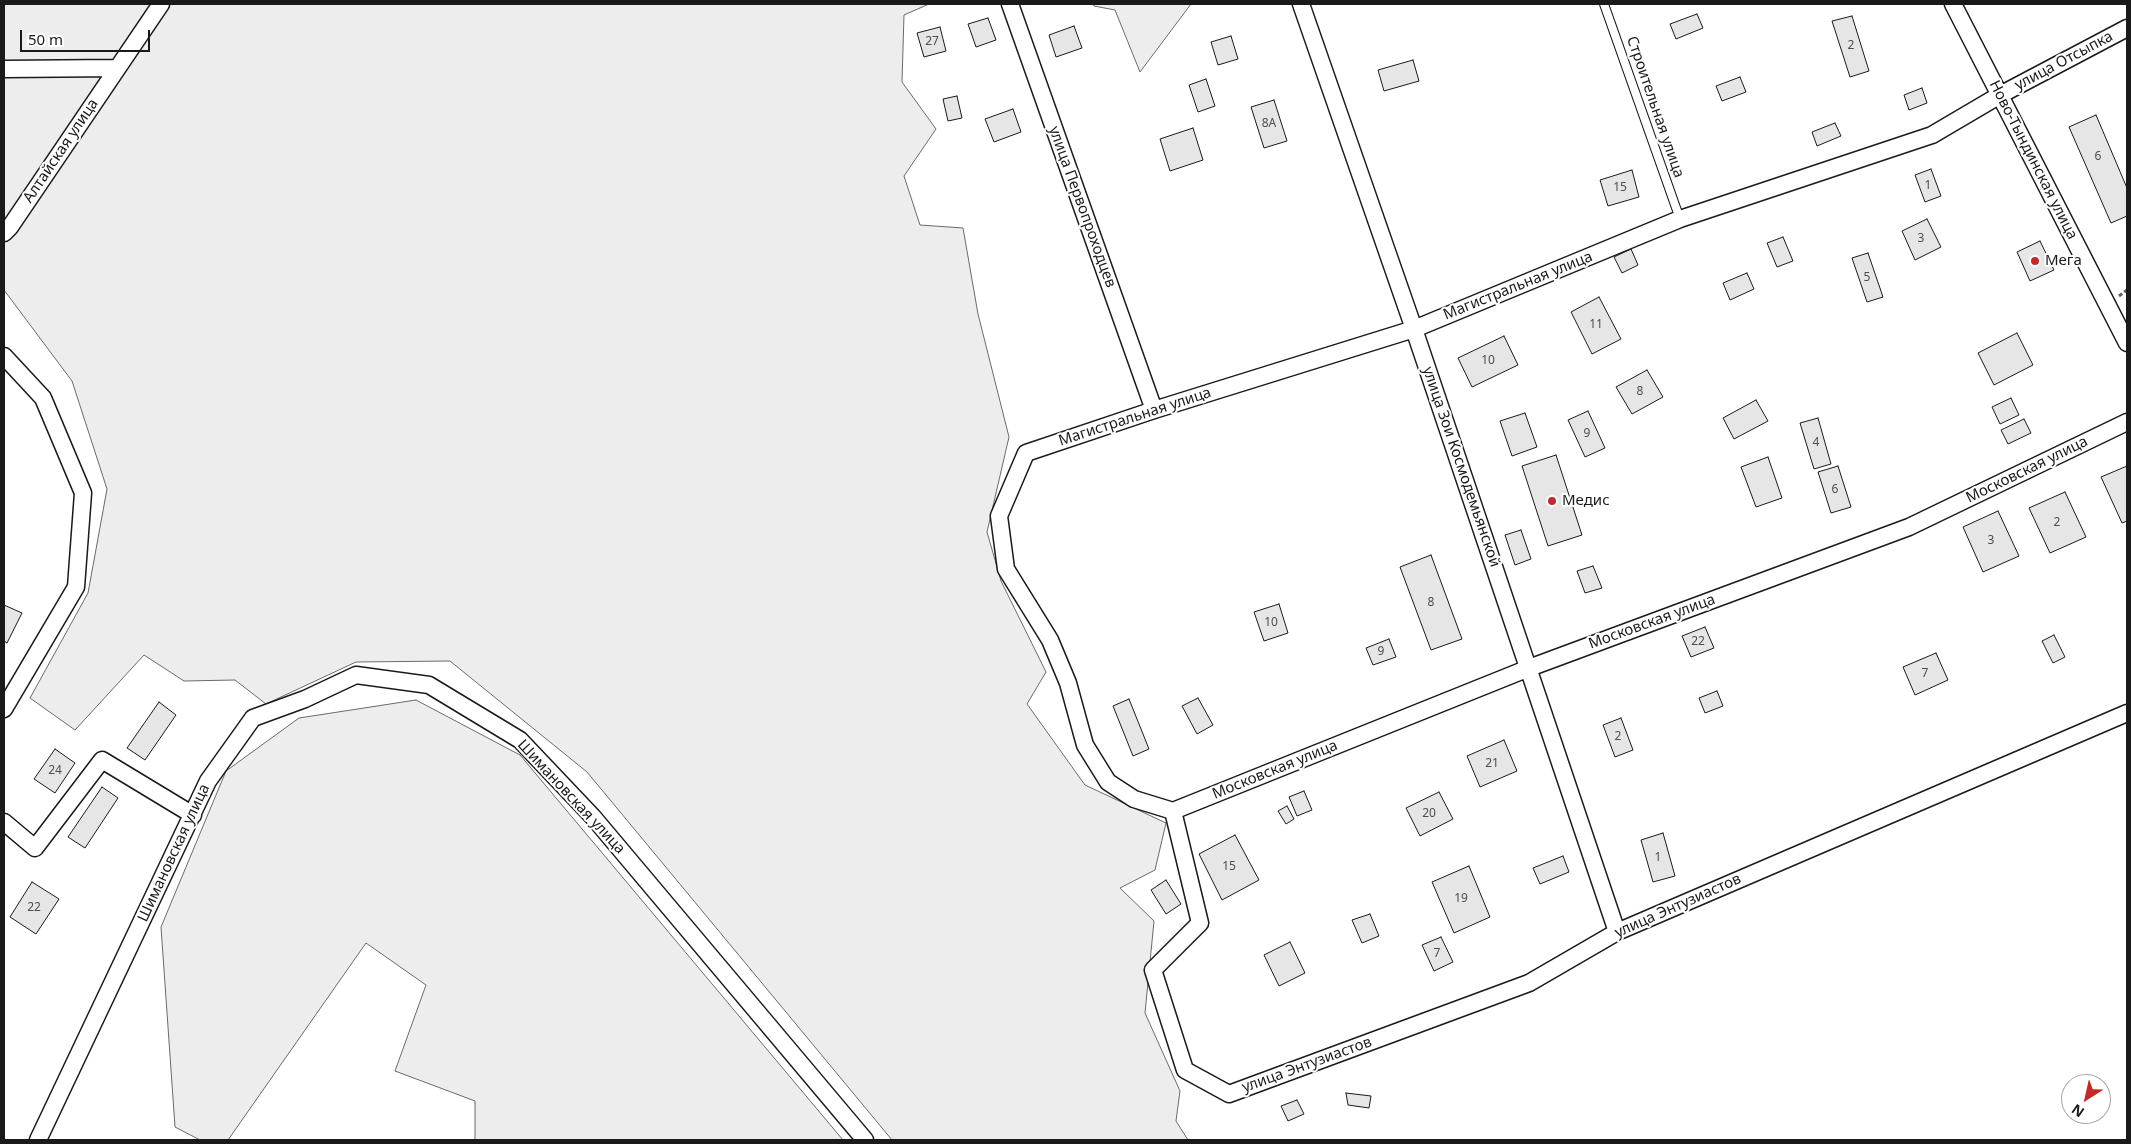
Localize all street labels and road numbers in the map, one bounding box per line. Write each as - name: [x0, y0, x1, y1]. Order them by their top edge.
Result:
- street label: улица Отсыпка: [2012, 28, 2116, 94]
- street label: Строительная улица: [1622, 34, 1688, 180]
- street label: Ново-Тындинская улица: [1985, 77, 2081, 243]
- street label: Алтайская улица: [20, 96, 102, 206]
- street label: улица Первопроходцев: [1044, 124, 1120, 290]
- street label: Магистральная улица: [1441, 248, 1595, 324]
- street label: улица Зои Космодемьянской: [1418, 364, 1504, 570]
- street label: Магистральная улица: [1056, 384, 1214, 450]
- street label: Московская улица: [1963, 433, 2091, 507]
- street label: Московская улица: [1586, 591, 1718, 653]
- street label: Шимановская улица: [513, 736, 629, 858]
- street label: Московская улица: [1210, 737, 1340, 803]
- street label: Шимановская улица: [134, 781, 214, 925]
- street label: улица Энтузиастов: [1612, 870, 1744, 942]
- street label: улица Энтузиастов: [1240, 1033, 1374, 1097]

